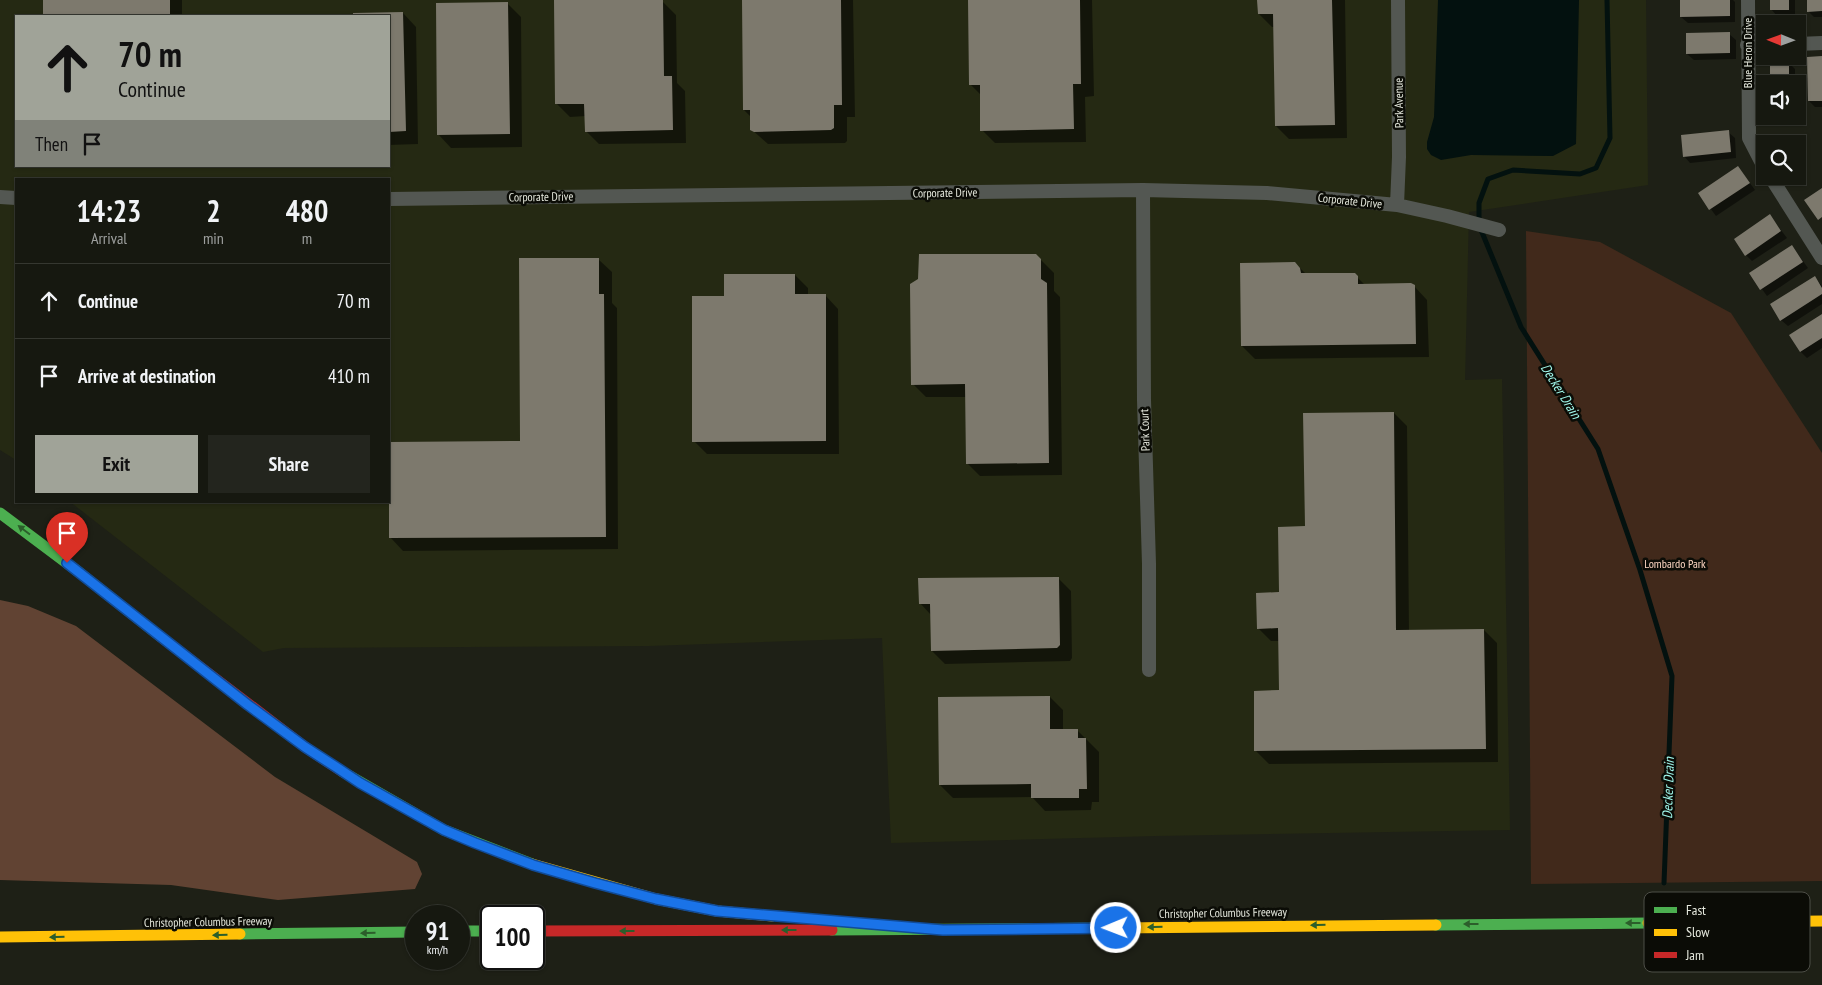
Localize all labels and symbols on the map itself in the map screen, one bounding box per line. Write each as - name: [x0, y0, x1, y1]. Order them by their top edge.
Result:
- north arrow: [1756, 15, 1806, 65]
- street label: Blue Heron Drive: [1740, 18, 1755, 88]
- street label: Park Avenue: [1391, 78, 1406, 128]
- street label: Corporate Drive: [913, 184, 977, 201]
- street label: Corporate Drive: [509, 188, 573, 205]
- street label: Corporate Drive: [1317, 190, 1383, 211]
- water label: Decker Drain: [1537, 360, 1585, 423]
- street label: Park Court: [1136, 408, 1153, 452]
- pin: [46, 512, 88, 563]
- one-way arrow: [18, 525, 31, 536]
- park label: Lombardo Park: [1644, 556, 1706, 571]
- water label: Decker Drain: [1658, 756, 1678, 819]
- legend: [1644, 892, 1810, 972]
- position arrow: [1089, 901, 1141, 953]
- text: Fast: [1686, 901, 1706, 919]
- street label: Christopher Columbus Freeway: [1159, 904, 1288, 921]
- speed limit sign: 100: [480, 905, 545, 970]
- street label: Christopher Columbus Freeway: [144, 913, 273, 930]
- one-way arrow: [1625, 919, 1641, 927]
- one-way arrow: [1463, 920, 1479, 928]
- one-way arrow: [1309, 921, 1325, 929]
- one-way arrow: [1147, 923, 1163, 931]
- text: Slow: [1686, 923, 1710, 941]
- one-way arrow: [781, 926, 797, 934]
- one-way arrow: [619, 927, 635, 935]
- one-way arrow: [359, 929, 375, 937]
- one-way arrow: [212, 931, 228, 939]
- one-way arrow: [49, 933, 65, 941]
- text: Jam: [1685, 946, 1704, 964]

